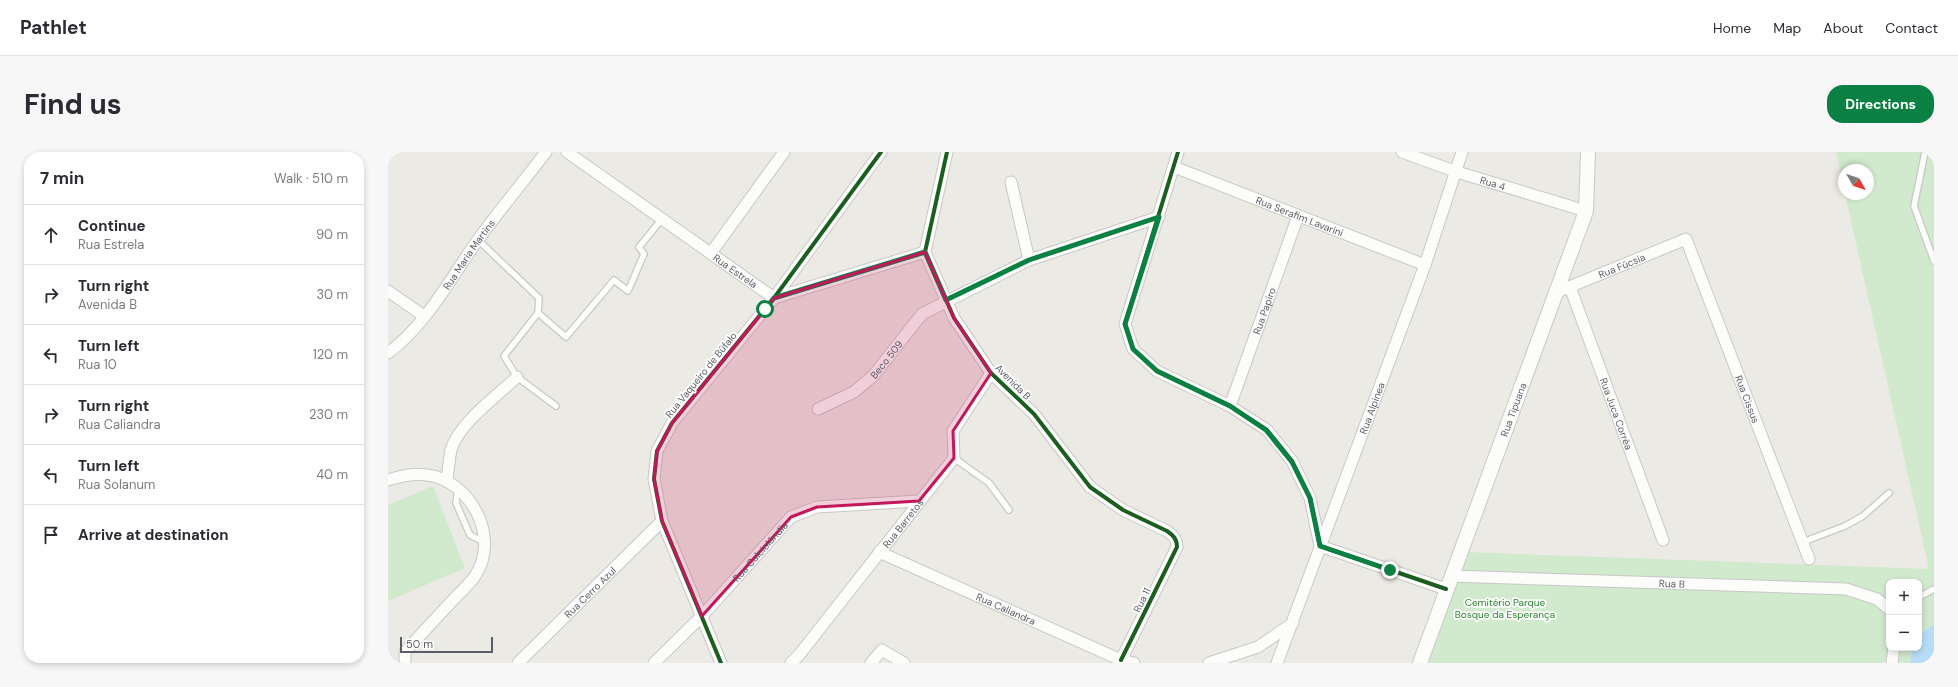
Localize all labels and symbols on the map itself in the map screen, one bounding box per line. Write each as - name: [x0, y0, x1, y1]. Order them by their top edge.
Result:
- north arrow: [1838, 164, 1874, 200]
- street label: Rua 4: [1479, 173, 1507, 193]
- street label: Rua Serafim Lavarini: [1254, 193, 1345, 239]
- street label: Rua Maria Martins: [440, 217, 497, 292]
- street label: Rua Fúcsia: [1596, 250, 1647, 281]
- street label: Rua Estrela: [711, 251, 760, 291]
- street label: Rua Papiro: [1250, 286, 1278, 336]
- route start: [756, 300, 774, 318]
- street label: Rua Vaqueiro de Búfalo: [662, 329, 740, 421]
- street label: Beco 509: [867, 337, 905, 381]
- street label: Avenida B: [992, 361, 1034, 403]
- street label: Rua Cissus: [1732, 373, 1763, 425]
- street label: Rua Juca Corrêa: [1597, 376, 1636, 452]
- street label: Rua Alpinea: [1356, 380, 1387, 436]
- street label: Rua Tipuana: [1497, 381, 1529, 438]
- street label: Rua Barretos: [879, 496, 926, 550]
- street label: Rua Calciolândia: [730, 519, 790, 584]
- route end: [1381, 561, 1399, 579]
- street label: Rua Cerro Azul: [561, 564, 619, 620]
- street label: Rua B: [1659, 576, 1685, 590]
- street label: Rua 11: [1130, 585, 1154, 615]
- street label: Rua Caliandra: [974, 590, 1038, 628]
- park label: Cemitério Parque Bosque da Esperança: [1455, 596, 1555, 621]
- scale bar: [400, 635, 493, 654]

